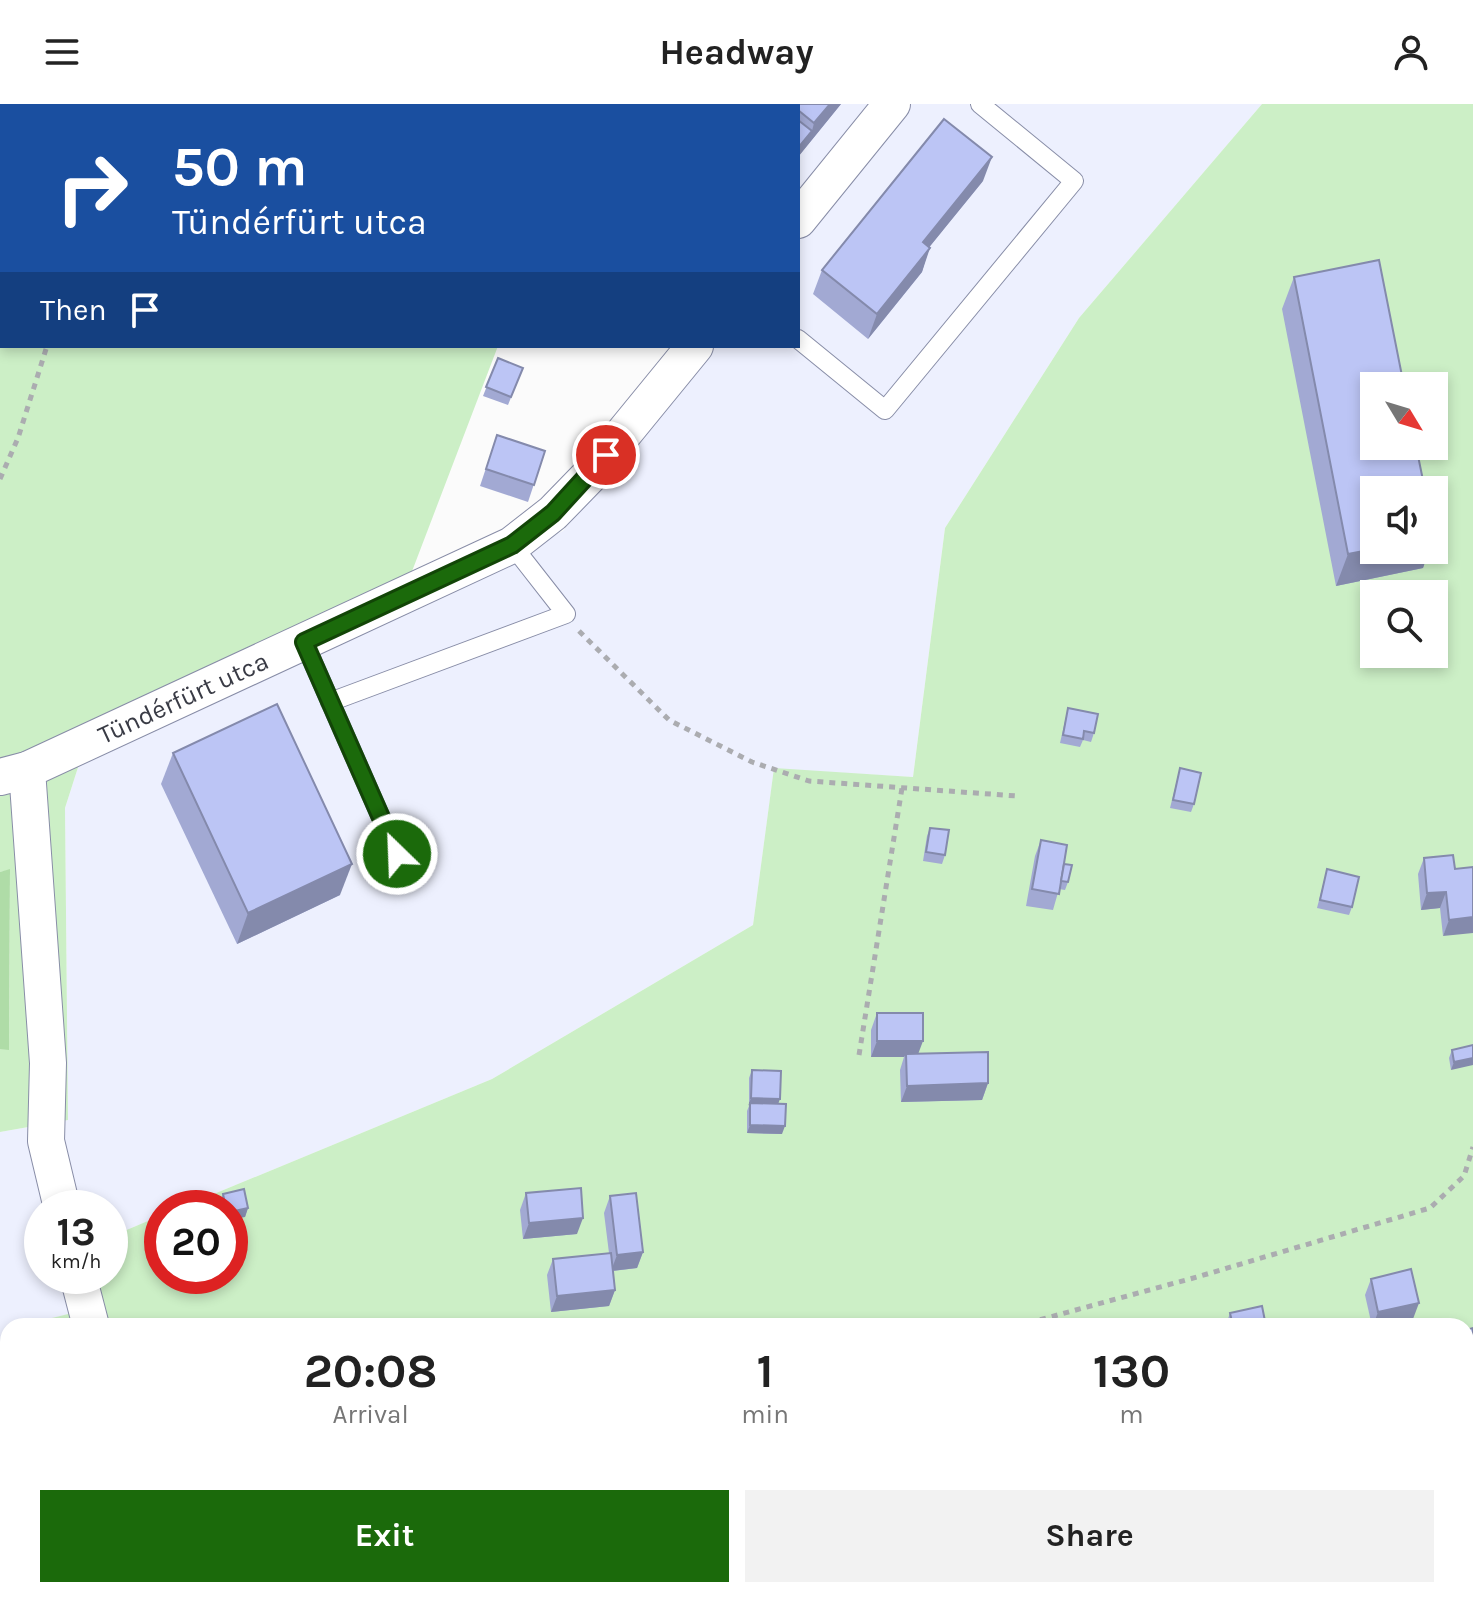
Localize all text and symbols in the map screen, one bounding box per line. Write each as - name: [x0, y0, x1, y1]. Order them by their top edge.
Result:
- icon: menu: [40, 30, 84, 74]
- icon: person: [1389, 30, 1433, 74]
- text: Headway: [659, 31, 814, 73]
- text: 50 m: [172, 134, 307, 199]
- icon: right: [40, 136, 144, 240]
- text: Tündérfürt utca: [172, 201, 427, 243]
- icon: arrive: [123, 288, 167, 332]
- text: Then: [40, 292, 107, 328]
- north arrow: [1360, 372, 1448, 460]
- map controls: [1360, 372, 1448, 668]
- pin: [572, 421, 640, 489]
- icon: arrive: [584, 433, 628, 477]
- button: sound: [1360, 476, 1448, 564]
- button: search: [1360, 580, 1448, 668]
- street label: Tündérfürt utca: [93, 645, 273, 750]
- position arrow: [355, 812, 439, 896]
- speed limit sign: 20: [144, 1190, 248, 1294]
- text: 13: [56, 1208, 96, 1255]
- text: km/h: [51, 1250, 101, 1273]
- text: 20:08: [304, 1343, 438, 1399]
- text: 1: [757, 1343, 774, 1399]
- text: 130: [1093, 1343, 1170, 1399]
- text: Arrival: [333, 1399, 409, 1430]
- text: min: [741, 1399, 789, 1430]
- text: m: [1119, 1399, 1144, 1430]
- button: Exit: [40, 1490, 729, 1582]
- button: Share: [745, 1490, 1434, 1582]

